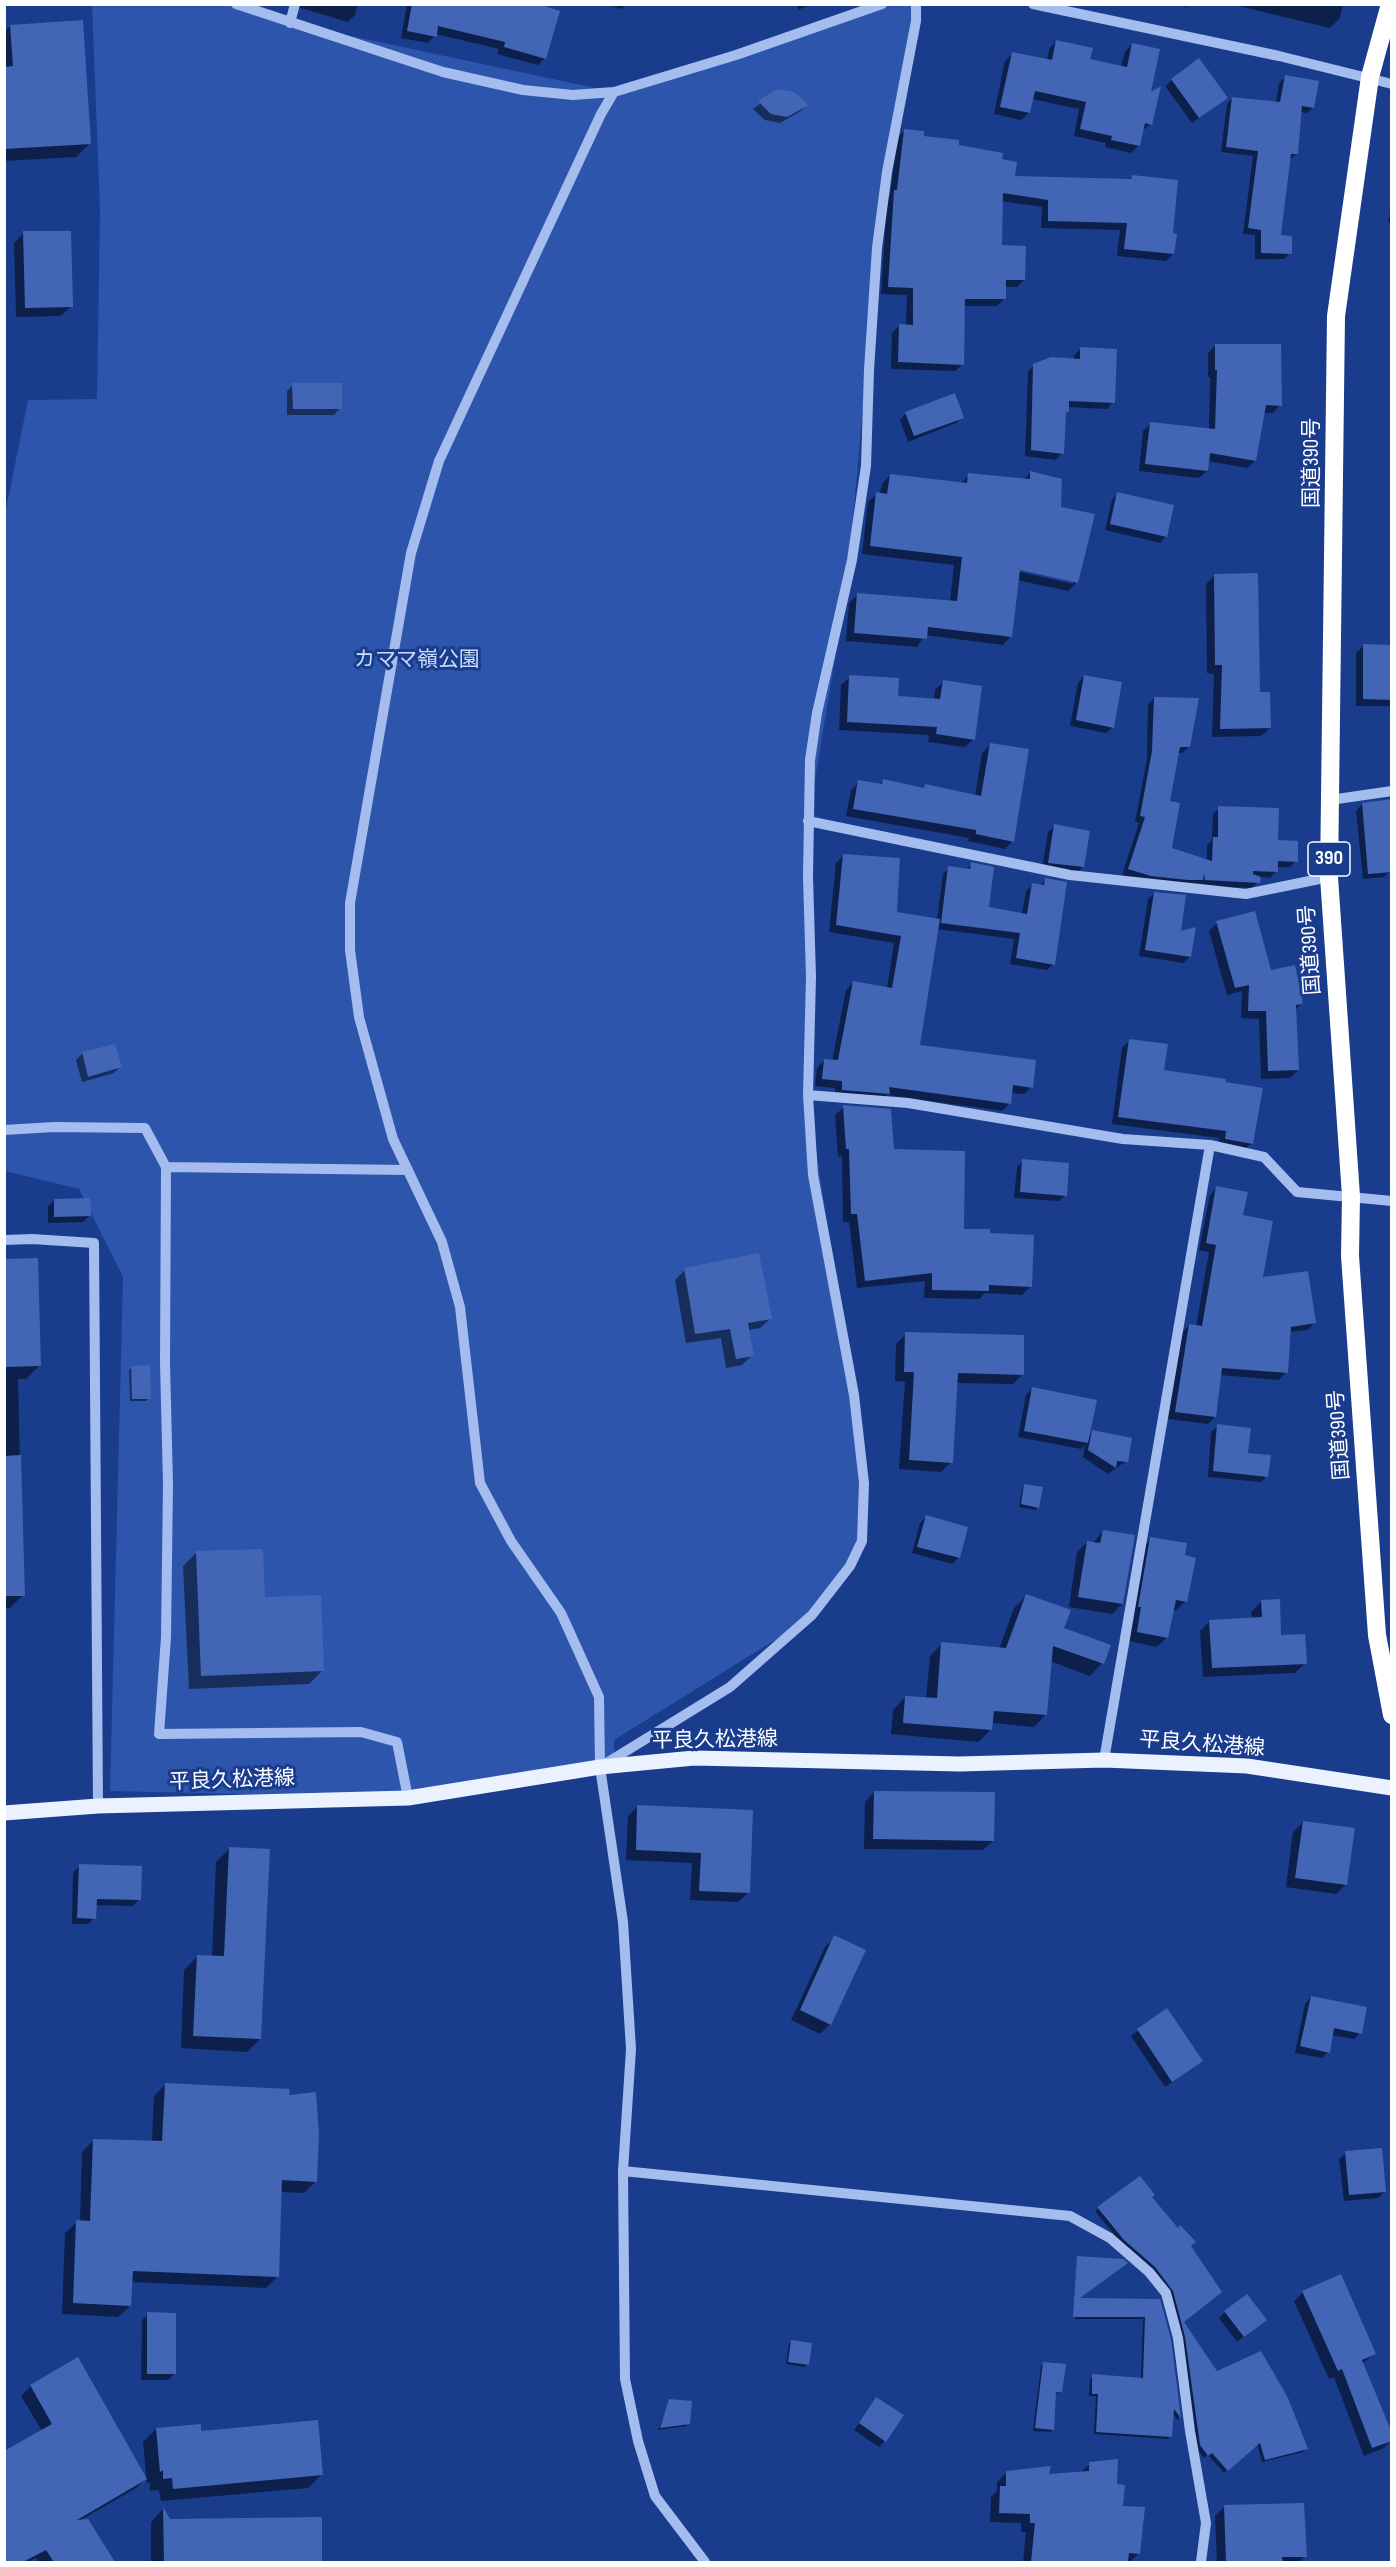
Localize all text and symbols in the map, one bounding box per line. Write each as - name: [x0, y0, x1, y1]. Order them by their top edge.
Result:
- street label: 国道390号: [1300, 418, 1326, 508]
- park label: カママ嶺公園: [354, 648, 480, 674]
- road number: 390: [1308, 842, 1350, 876]
- street label: 国道390号: [1295, 904, 1327, 996]
- street label: 国道390号: [1324, 1389, 1356, 1481]
- street label: 平良久松港線: [652, 1727, 778, 1755]
- street label: 平良久松港線: [1138, 1728, 1266, 1762]
- street label: 平良久松港線: [169, 1766, 295, 1796]

